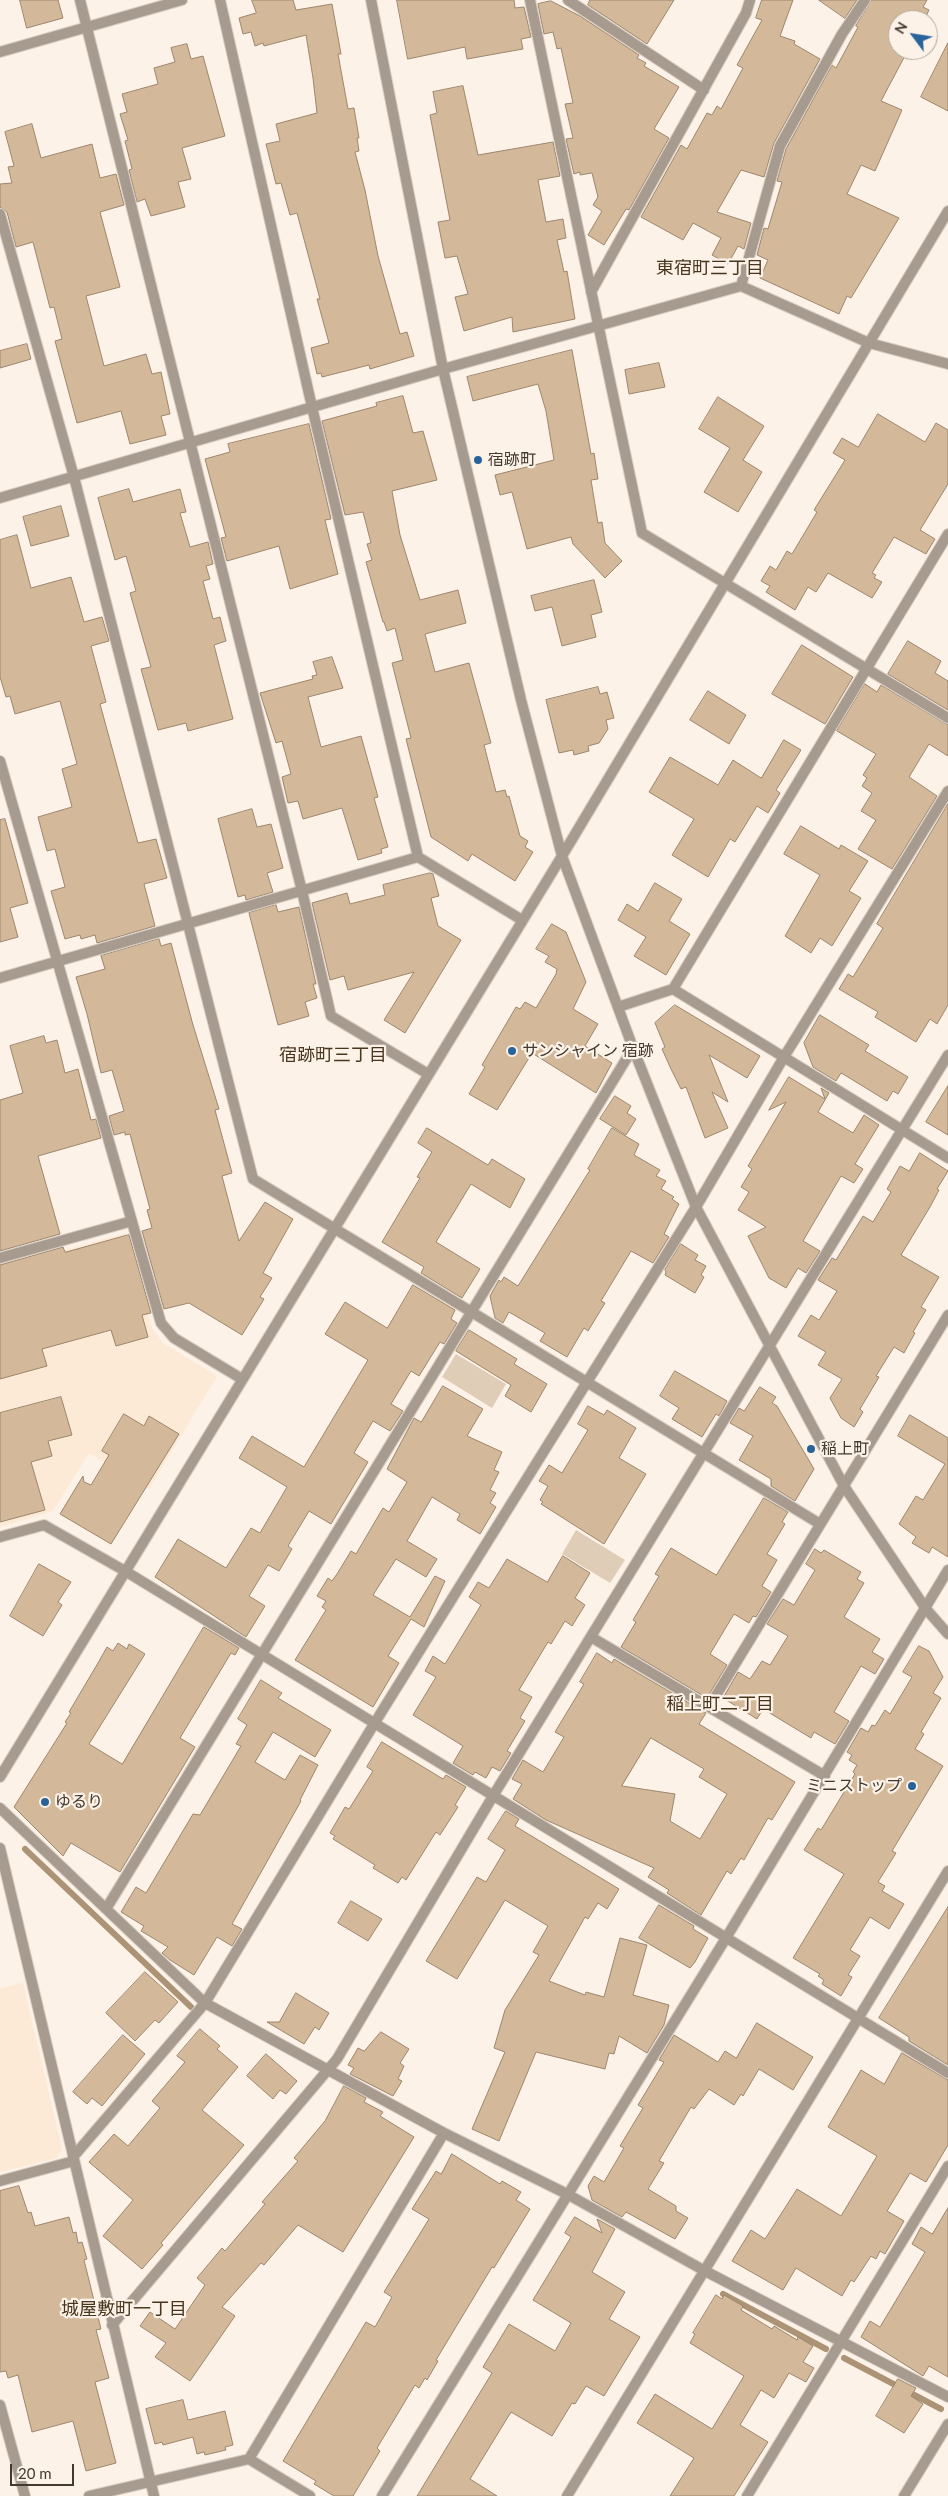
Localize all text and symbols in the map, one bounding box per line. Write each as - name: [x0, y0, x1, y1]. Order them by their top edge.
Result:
- north arrow: [888, 10, 938, 60]
- text: N: [891, 19, 911, 37]
- district label: 東宿町三丁目: [656, 257, 764, 279]
- place label: 宿跡町: [488, 450, 536, 470]
- marker: 宿跡町: [472, 454, 484, 466]
- place label: サンシャイン 宿跡: [522, 1041, 654, 1061]
- district label: 宿跡町三丁目: [279, 1044, 387, 1066]
- marker: サンシャイン 宿跡: [506, 1045, 518, 1057]
- place label: 稲上町: [821, 1439, 869, 1459]
- marker: 稲上町: [805, 1443, 817, 1455]
- district label: 稲上町二丁目: [666, 1693, 774, 1715]
- place label: ミニストップ: [806, 1776, 902, 1796]
- marker: ミニストップ: [906, 1780, 918, 1792]
- place label: ゆるり: [55, 1792, 103, 1812]
- marker: ゆるり: [39, 1796, 51, 1808]
- district label: 城屋敷町一丁目: [61, 2298, 187, 2320]
- scale bar: [12, 2454, 76, 2486]
- text: 20 m: [18, 2464, 52, 2482]

